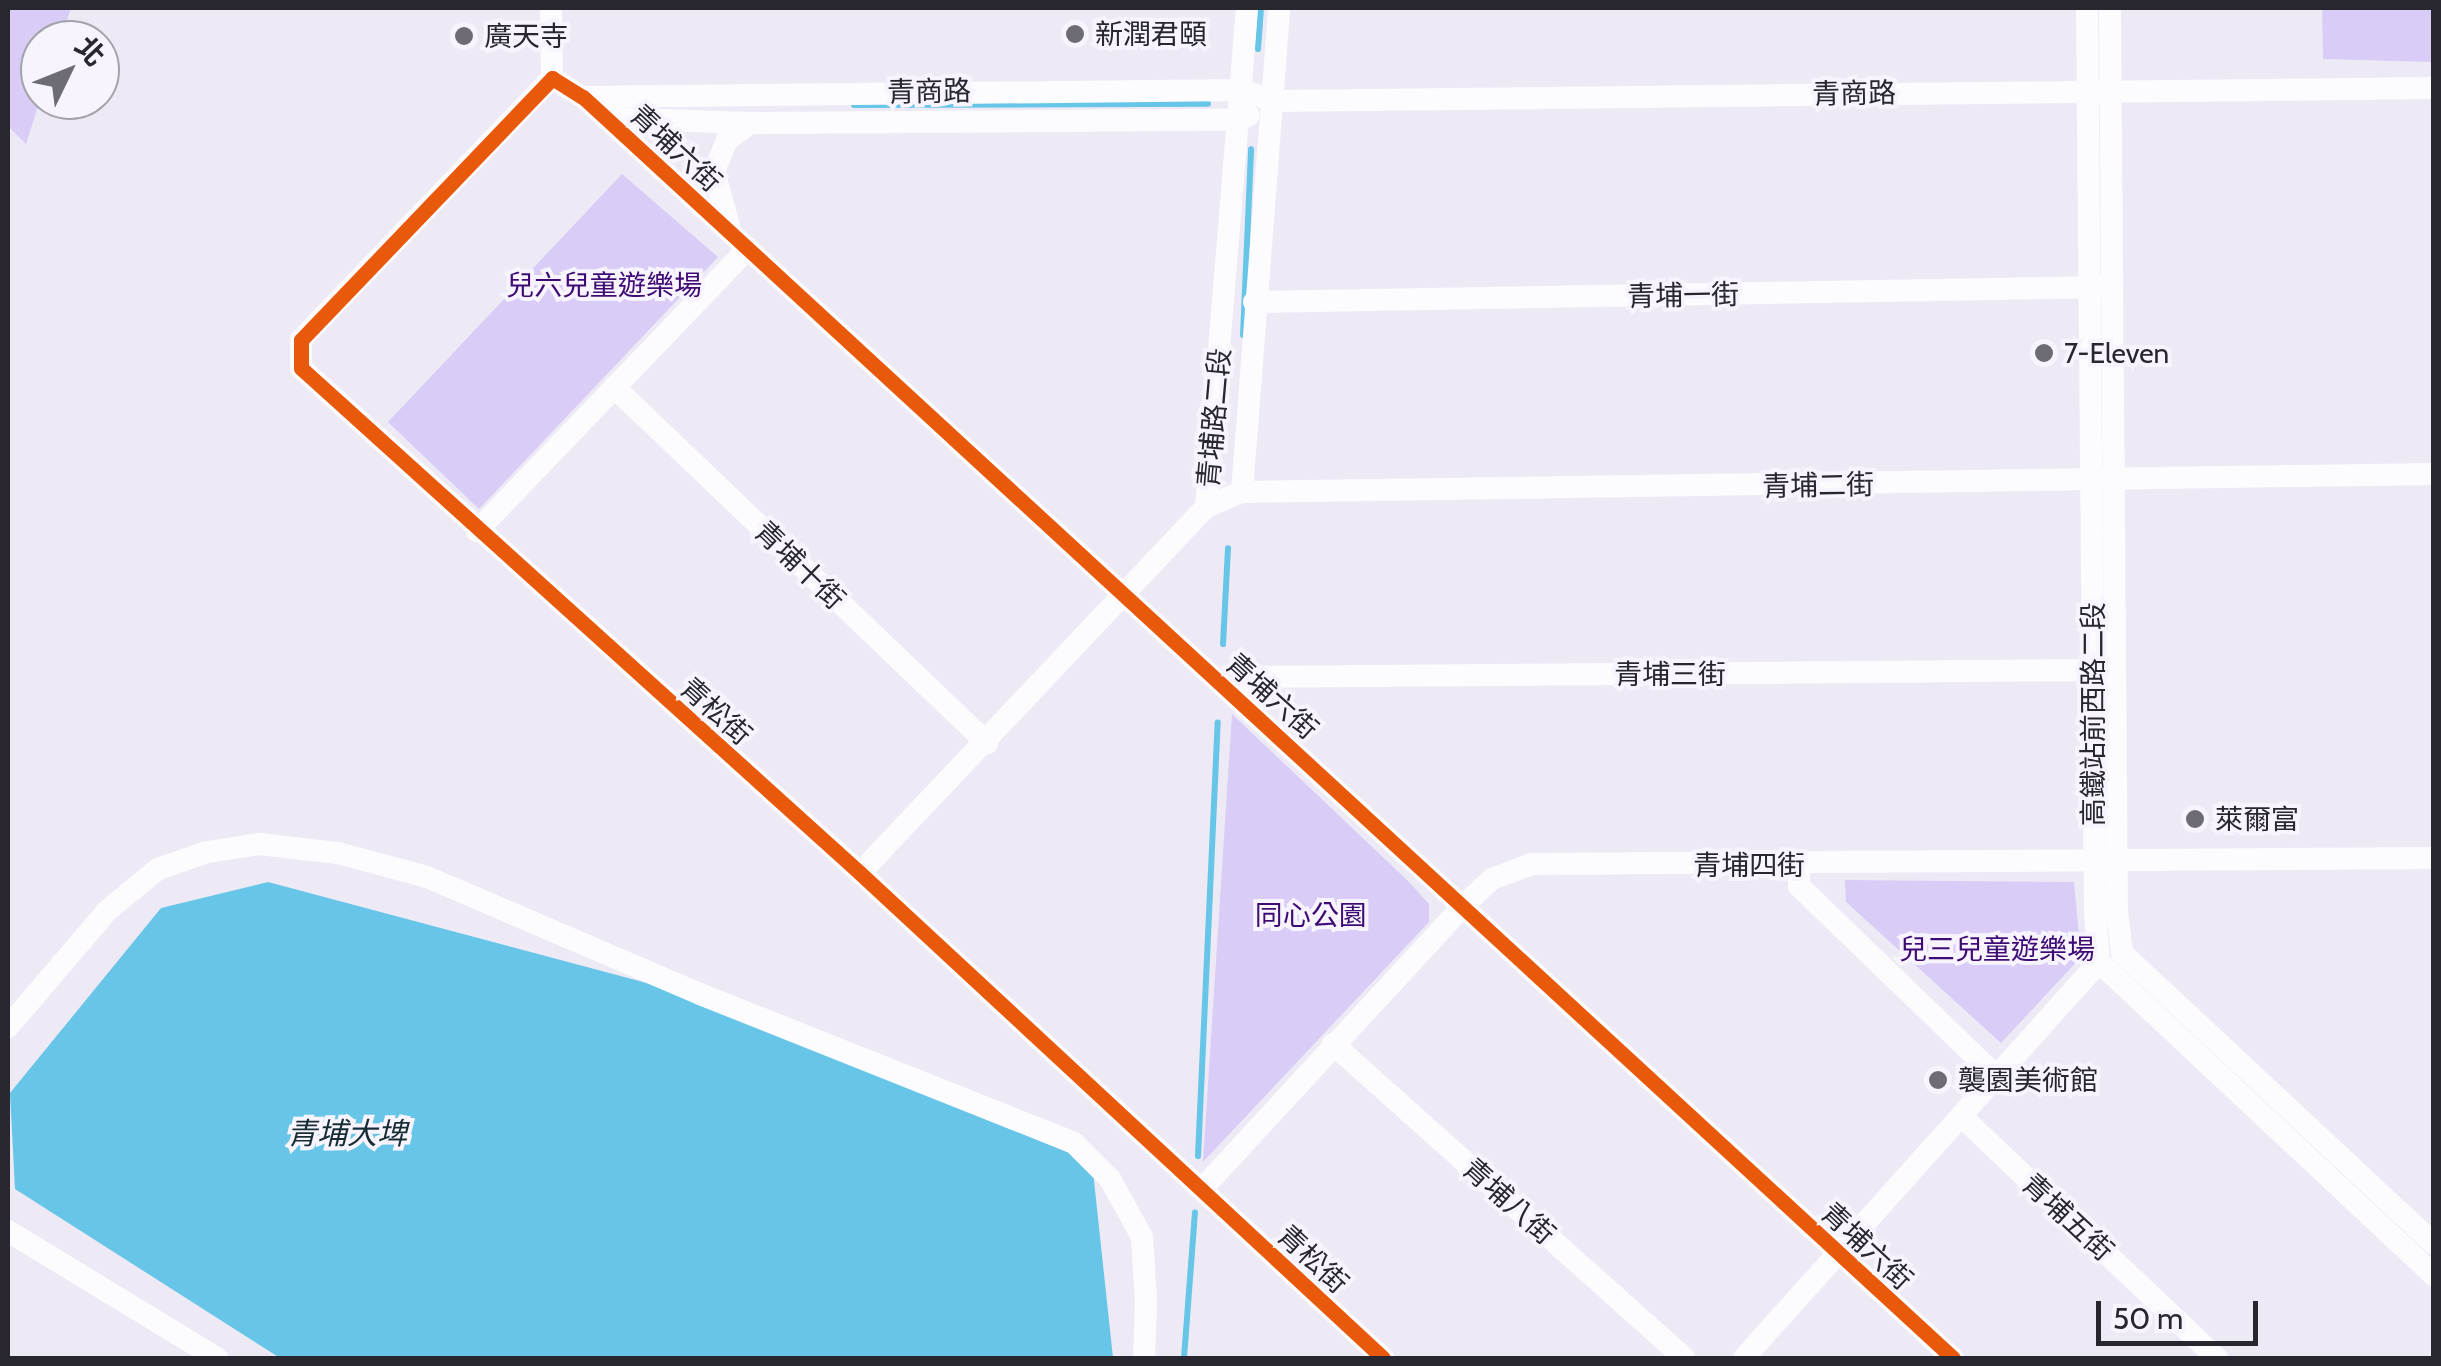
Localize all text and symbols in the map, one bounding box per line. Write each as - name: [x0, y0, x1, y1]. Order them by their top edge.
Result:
- place label: 新潤君頤: [1095, 17, 1207, 51]
- place label: 廣天寺: [484, 19, 568, 53]
- north arrow: [20, 20, 120, 120]
- marker: 新潤君頤: [1064, 23, 1086, 45]
- marker: 廣天寺: [453, 25, 475, 47]
- text: 北: [68, 29, 112, 73]
- street label: 青商路: [887, 73, 971, 109]
- street label: 青商路: [1812, 75, 1896, 111]
- street label: 青埔六街: [624, 98, 728, 198]
- park label: 兒六兒童遊樂場: [506, 268, 702, 302]
- street label: 青埔一街: [1627, 277, 1739, 313]
- place label: 7-Eleven: [2064, 336, 2169, 370]
- marker: 7-Eleven: [2033, 342, 2055, 364]
- street label: 青埔路二段: [1191, 347, 1237, 489]
- street label: 青埔二街: [1762, 467, 1874, 503]
- street label: 青埔十街: [748, 514, 852, 616]
- street label: 高鐵站前西路二段: [2076, 602, 2110, 826]
- street label: 青埔六街: [1219, 646, 1325, 746]
- street label: 青埔三街: [1614, 657, 1726, 691]
- street label: 青松街: [674, 670, 758, 752]
- place label: 萊爾富: [2215, 802, 2299, 836]
- marker: 萊爾富: [2184, 808, 2206, 830]
- street label: 青埔四街: [1693, 848, 1805, 882]
- park label: 同心公園: [1255, 898, 1367, 932]
- park label: 兒三兒童遊樂場: [1899, 932, 2095, 966]
- place label: 襲園美術館: [1958, 1063, 2098, 1097]
- marker: 襲園美術館: [1927, 1069, 1949, 1091]
- water label: 青埔大埤: [287, 1116, 407, 1152]
- street label: 青埔八街: [1456, 1151, 1562, 1251]
- street label: 青埔五街: [2016, 1167, 2120, 1267]
- street label: 青埔六街: [1815, 1196, 1919, 1296]
- street label: 青松街: [1271, 1218, 1355, 1300]
- scale bar: [2101, 1281, 2264, 1343]
- text: 50 m: [2113, 1300, 2183, 1337]

